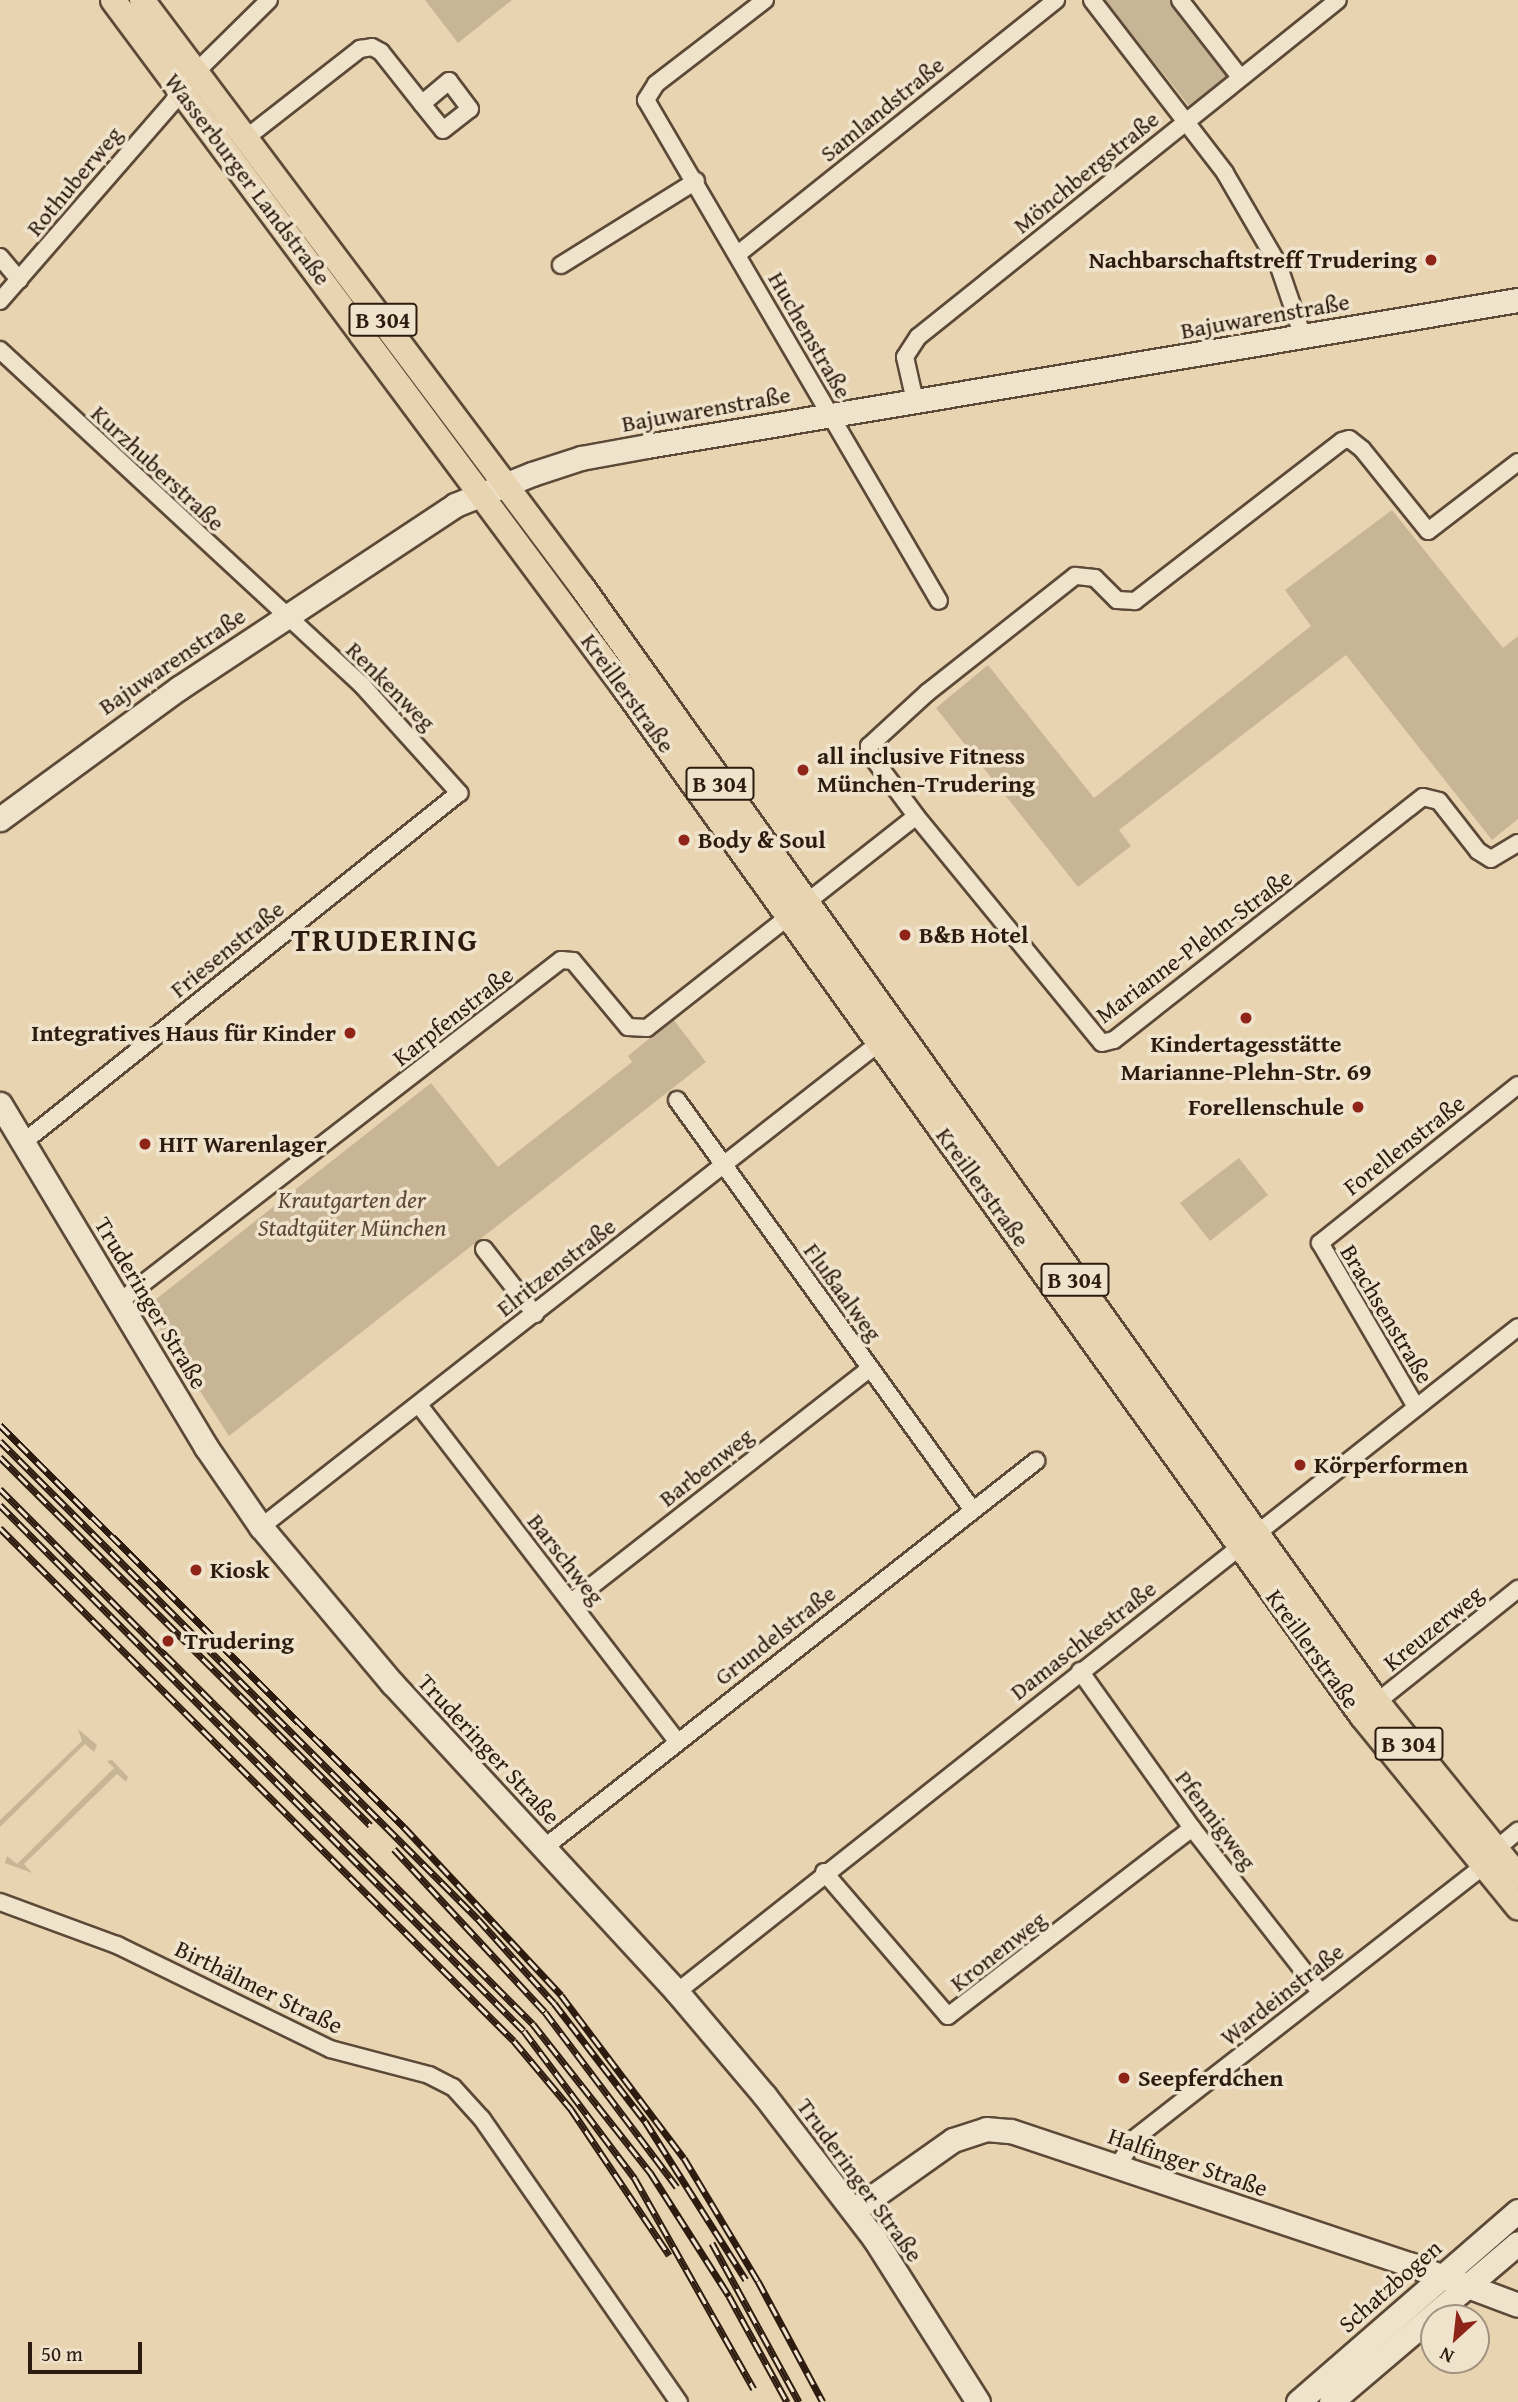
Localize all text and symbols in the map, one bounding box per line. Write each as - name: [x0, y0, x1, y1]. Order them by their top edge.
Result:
- street label: Samlandstraße: [814, 50, 950, 168]
- street label: Wasserburger Landstraße: [159, 67, 337, 291]
- street label: Mönchbergstraße: [1007, 104, 1165, 240]
- street label: Rothuberweg: [20, 120, 128, 242]
- place label: Nachbarschaftstreff Trudering: [1089, 246, 1417, 274]
- marker: Nachbarschaftstreff Trudering: [1423, 252, 1439, 268]
- street label: Huchenstraße: [762, 266, 858, 404]
- street label: Bajuwarenstraße: [1178, 287, 1352, 345]
- road number: B 304: [348, 300, 418, 340]
- street label: Bajuwarenstraße: [619, 380, 793, 438]
- street label: Kurzhuberstraße: [85, 399, 231, 537]
- street label: Bajuwarenstraße: [93, 601, 251, 721]
- street label: Kreillerstraße: [575, 628, 681, 758]
- street label: Renkenweg: [340, 635, 442, 737]
- place label: all inclusive Fitness München-Trudering: [817, 742, 1035, 798]
- marker: all inclusive Fitness München-Trudering: [795, 762, 811, 778]
- road number: B 304: [685, 764, 755, 804]
- place label: Body & Soul: [698, 826, 826, 854]
- marker: Body & Soul: [676, 832, 692, 848]
- street label: Marianne-Plehn-Straße: [1090, 863, 1298, 1029]
- street label: Friesenstraße: [164, 894, 290, 1004]
- district label: TRUDERING: [292, 921, 478, 959]
- place label: B&B Hotel: [919, 921, 1028, 949]
- marker: B&B Hotel: [897, 927, 913, 943]
- street label: Karpfenstraße: [387, 960, 519, 1072]
- marker: Kindertagesstätte Marianne-Plehn-Str. 69: [1238, 1010, 1254, 1026]
- place label: Integratives Haus für Kinder: [31, 1019, 336, 1047]
- marker: Integratives Haus für Kinder: [342, 1025, 358, 1041]
- place label: Kindertagesstätte Marianne-Plehn-Str. 69: [1121, 1030, 1371, 1086]
- street label: Forellenstraße: [1337, 1089, 1471, 1201]
- place label: Forellenschule: [1188, 1093, 1344, 1121]
- marker: Forellenschule: [1350, 1099, 1366, 1115]
- street label: Kreillerstraße: [930, 1122, 1036, 1252]
- place label: HIT Warenlager: [159, 1130, 327, 1158]
- marker: HIT Warenlager: [137, 1136, 153, 1152]
- park label: Krautgarten der Stadtgüter München: [258, 1186, 446, 1242]
- street label: Elritzenstraße: [491, 1211, 621, 1323]
- street label: Truderinger Straße: [88, 1212, 214, 1394]
- street label: Flußaalweg: [798, 1237, 888, 1347]
- street label: Brachsenstraße: [1334, 1239, 1440, 1389]
- road number: B 304: [1040, 1260, 1110, 1300]
- street label: Barbenweg: [653, 1421, 759, 1513]
- place label: Körperformen: [1314, 1451, 1468, 1479]
- marker: Körperformen: [1292, 1457, 1308, 1473]
- street label: Barschweg: [521, 1508, 611, 1610]
- place label: Kiosk: [210, 1556, 269, 1584]
- marker: Kiosk: [188, 1562, 204, 1578]
- street label: Damaschkestraße: [1004, 1574, 1162, 1706]
- street label: Grundelstraße: [709, 1579, 841, 1691]
- street label: Kreuzerweg: [1378, 1579, 1488, 1677]
- street label: Kreillerstraße: [1260, 1584, 1366, 1714]
- place label: Trudering: [184, 1627, 294, 1655]
- marker: Trudering: [158, 1631, 178, 1651]
- street label: Truderinger Straße: [412, 1668, 566, 1830]
- road number: B 304: [1374, 1724, 1444, 1764]
- street label: Pfennigweg: [1169, 1765, 1263, 1875]
- street label: Kronenweg: [944, 1905, 1052, 1997]
- street label: Birthälmer Straße: [171, 1934, 347, 2040]
- street label: Wardeinstraße: [1214, 1937, 1350, 2051]
- place label: Seepferdchen: [1138, 2064, 1283, 2092]
- marker: Seepferdchen: [1116, 2070, 1132, 2086]
- street label: Truderinger Straße: [791, 2092, 929, 2268]
- street label: Halfinger Straße: [1104, 2121, 1272, 2203]
- street label: Schatzbogen: [1333, 2233, 1447, 2339]
- north arrow: [1420, 2304, 1490, 2374]
- scale bar: [32, 2328, 145, 2372]
- text: 50 m: [41, 2338, 83, 2369]
- text: N: [1434, 2341, 1458, 2371]

